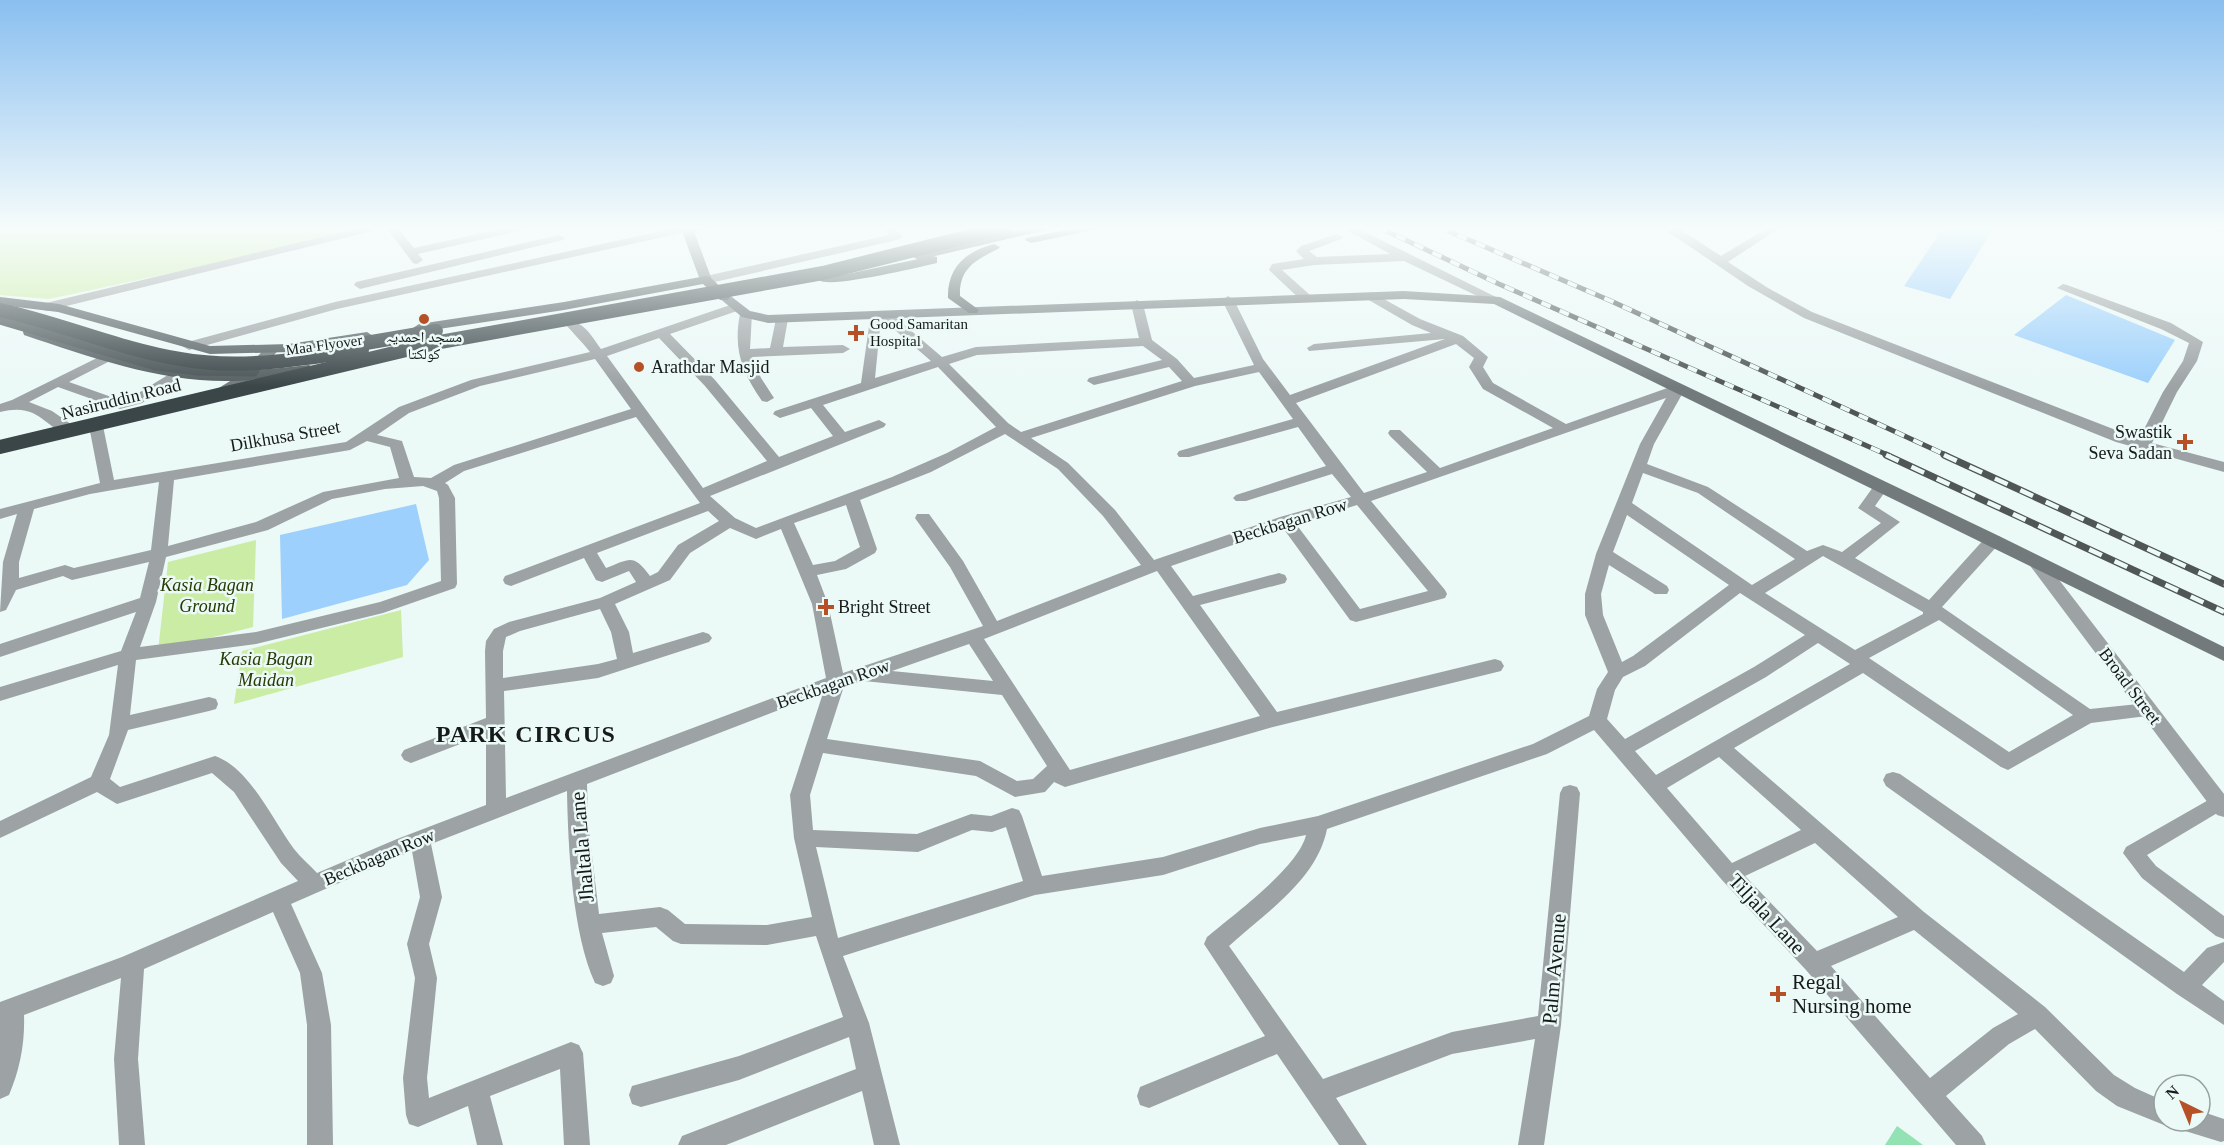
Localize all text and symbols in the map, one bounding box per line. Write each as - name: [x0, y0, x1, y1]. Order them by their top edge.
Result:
- marker: مسجد احمدیہ کولکتا: [417, 312, 431, 326]
- place label: Good Samaritan Hospital: [870, 316, 968, 349]
- marker: Good Samaritan Hospital: [847, 324, 865, 342]
- place label: مسجد احمدیہ کولکتا: [386, 329, 462, 363]
- street label: Maa Flyover: [285, 332, 363, 358]
- place label: Arathdar Masjid: [651, 357, 769, 377]
- marker: Arathdar Masjid: [632, 360, 646, 374]
- street label: Nasiruddin Road: [59, 374, 183, 424]
- street label: Dilkhusa Street: [228, 416, 342, 456]
- place label: Swastik Seva Sadan: [2089, 422, 2172, 463]
- marker: Swastik Seva Sadan: [2176, 433, 2194, 451]
- street label: Beckbagan Row: [1230, 494, 1350, 548]
- park label: Kasia Bagan Ground: [159, 575, 254, 616]
- place label: Bright Street: [838, 597, 931, 617]
- marker: Bright Street: [819, 600, 833, 614]
- street label: Broad Street: [2095, 644, 2165, 728]
- park label: Kasia Bagan Maidan: [218, 649, 313, 690]
- street label: Beckbagan Row: [774, 655, 892, 713]
- district label: PARK CIRCUS: [436, 721, 616, 747]
- street label: Jhaltala Lane: [565, 790, 599, 904]
- street label: Beckbagan Row: [321, 825, 437, 889]
- street label: Tiljala Lane: [1724, 869, 1810, 959]
- street label: Palm Avenue: [1537, 913, 1571, 1025]
- place label: Regal Nursing home: [1792, 970, 1912, 1018]
- marker: Regal Nursing home: [1769, 985, 1787, 1003]
- north arrow: [2152, 1073, 2212, 1133]
- text: N: [2162, 1082, 2182, 1103]

